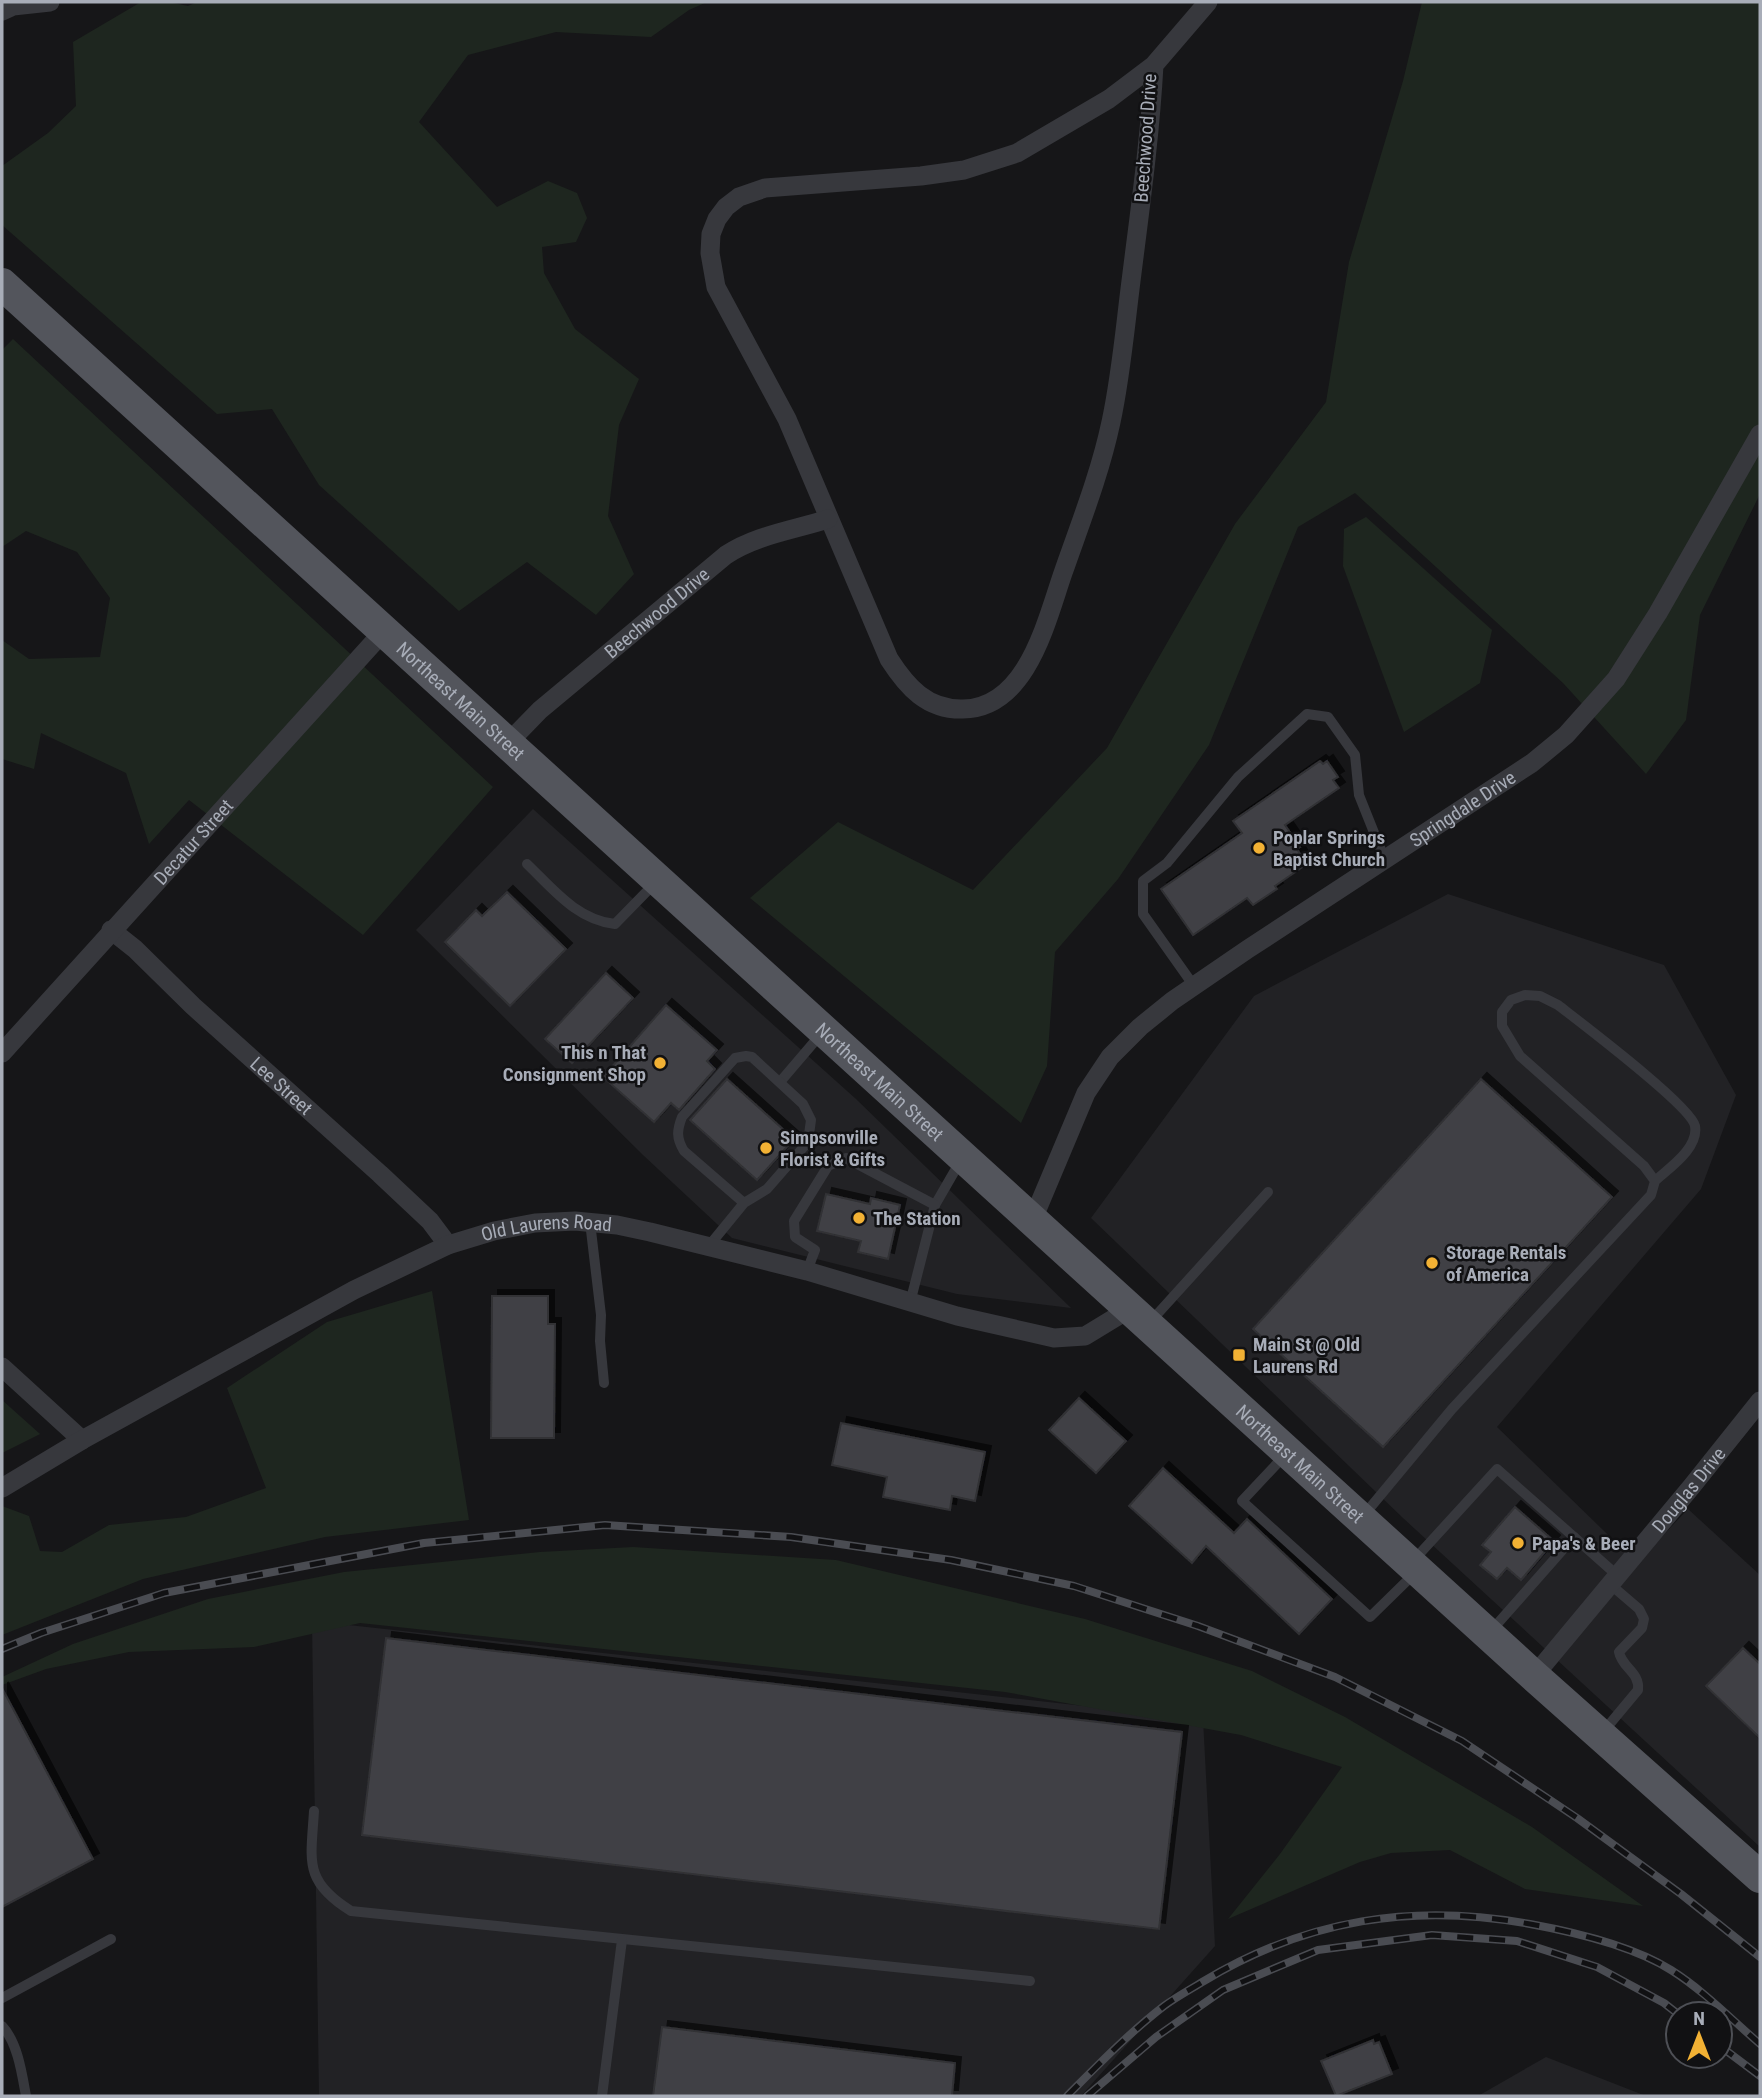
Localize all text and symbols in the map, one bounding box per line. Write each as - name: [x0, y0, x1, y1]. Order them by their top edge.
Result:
- street label: Beechwood Drive: [1130, 73, 1161, 203]
- street label: Beechwood Drive: [600, 563, 714, 663]
- street label: Northeast Main Street: [392, 637, 529, 765]
- street label: Springdale Drive: [1405, 766, 1520, 852]
- street label: Decatur Street: [149, 795, 238, 889]
- place label: Poplar Springs Baptist Church: [1273, 826, 1385, 871]
- marker: Poplar Springs Baptist Church: [1251, 840, 1267, 856]
- street label: Northeast Main Street: [811, 1018, 948, 1146]
- place label: This n That Consignment Shop: [503, 1041, 646, 1086]
- street label: Lee Street: [245, 1052, 317, 1120]
- marker: This n That Consignment Shop: [652, 1055, 668, 1071]
- place label: Simpsonville Florist & Gifts: [780, 1126, 885, 1171]
- marker: Simpsonville Florist & Gifts: [758, 1140, 774, 1156]
- place label: The Station: [873, 1207, 961, 1230]
- street label: Old Laurens Road: [478, 1210, 613, 1246]
- marker: The Station: [851, 1210, 867, 1226]
- place label: Storage Rentals of America: [1446, 1241, 1566, 1286]
- marker: Storage Rentals of America: [1424, 1255, 1440, 1271]
- place label: Main St @ Old Laurens Rd: [1253, 1333, 1360, 1378]
- marker: Main St @ Old Laurens Rd: [1231, 1347, 1247, 1363]
- street label: Northeast Main Street: [1231, 1400, 1369, 1528]
- street label: Douglas Drive: [1647, 1443, 1731, 1537]
- place label: Papa's & Beer: [1532, 1532, 1636, 1555]
- marker: Papa's & Beer: [1510, 1535, 1526, 1551]
- north arrow: [1664, 2000, 1734, 2070]
- text: N: [1693, 2007, 1705, 2030]

